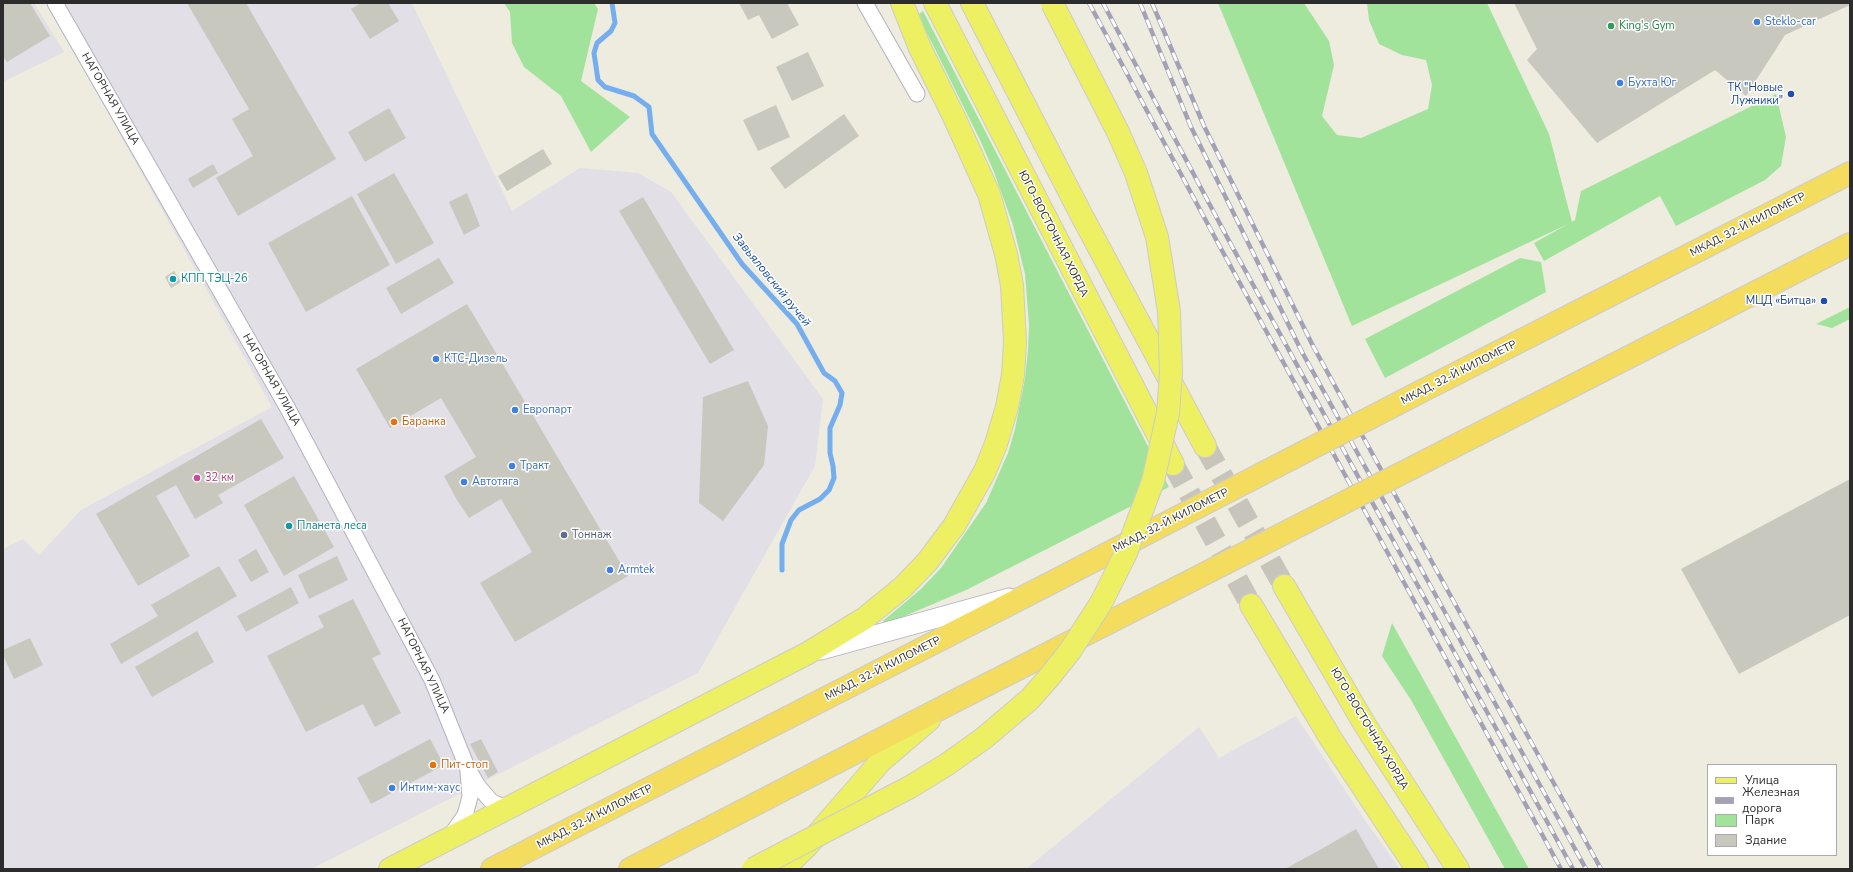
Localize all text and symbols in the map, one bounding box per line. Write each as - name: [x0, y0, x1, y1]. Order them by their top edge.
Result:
- place label: Steklo-car: [1765, 15, 1816, 29]
- marker: Steklo-car: [1752, 17, 1762, 27]
- place label: King's Gym: [1619, 19, 1675, 33]
- marker: King's Gym: [1606, 21, 1616, 31]
- street label: НАГОРНАЯ УЛИЦА: [78, 51, 142, 147]
- place label: Бухта Юг: [1628, 76, 1676, 90]
- marker: Бухта Юг: [1615, 78, 1625, 88]
- place label: ТК "Новые Лужники": [1728, 81, 1783, 107]
- marker: ТК "Новые Лужники": [1786, 89, 1796, 99]
- street label: ЮГО-ВОСТОЧНАЯ ХОРДА: [1015, 169, 1091, 299]
- street label: МКАД, 32-Й КИЛОМЕТР: [1688, 190, 1808, 260]
- water label: Завьяловский ручей: [729, 230, 813, 330]
- place label: КПП ТЭЦ-26: [181, 272, 248, 286]
- marker: КПП ТЭЦ-26: [168, 274, 178, 284]
- place label: МЦД «Битца»: [1746, 294, 1816, 308]
- marker: МЦД «Битца»: [1819, 296, 1829, 306]
- street label: НАГОРНАЯ УЛИЦА: [239, 332, 303, 428]
- street label: МКАД, 32-Й КИЛОМЕТР: [1399, 338, 1519, 408]
- place label: КТС-Дизель: [444, 352, 507, 366]
- marker: КТС-Дизель: [431, 354, 441, 364]
- place label: Европарт: [523, 403, 572, 417]
- marker: Европарт: [510, 405, 520, 415]
- place label: Баранка: [402, 415, 446, 429]
- marker: Баранка: [389, 417, 399, 427]
- place label: Тракт: [520, 459, 549, 473]
- marker: Тракт: [507, 461, 517, 471]
- place label: 32 км: [205, 471, 234, 485]
- marker: 32 км: [192, 473, 202, 483]
- place label: Автотяга: [472, 475, 519, 489]
- marker: Автотяга: [459, 477, 469, 487]
- street label: МКАД, 32-Й КИЛОМЕТР: [1111, 486, 1231, 556]
- place label: Планета леса: [297, 519, 367, 533]
- marker: Планета леса: [284, 521, 294, 531]
- place label: Тоннаж: [572, 528, 611, 542]
- marker: Тоннаж: [559, 530, 569, 540]
- place label: Armtek: [618, 563, 655, 577]
- marker: Armtek: [605, 565, 615, 575]
- street label: НАГОРНАЯ УЛИЦА: [394, 616, 452, 716]
- street label: МКАД, 32-Й КИЛОМЕТР: [823, 634, 943, 704]
- street label: ЮГО-ВОСТОЧНАЯ ХОРДА: [1327, 666, 1411, 792]
- place label: Пит-стоп: [441, 758, 488, 772]
- marker: Пит-стоп: [428, 760, 438, 770]
- legend: [1707, 764, 1837, 856]
- text: Улица: [1745, 772, 1779, 788]
- place label: Интим-хаус: [400, 781, 460, 795]
- street label: МКАД, 32-Й КИЛОМЕТР: [535, 782, 655, 852]
- marker: Интим-хаус: [387, 783, 397, 793]
- text: Железная дорога: [1742, 784, 1800, 816]
- text: Парк: [1745, 812, 1774, 828]
- text: Здание: [1745, 832, 1787, 848]

